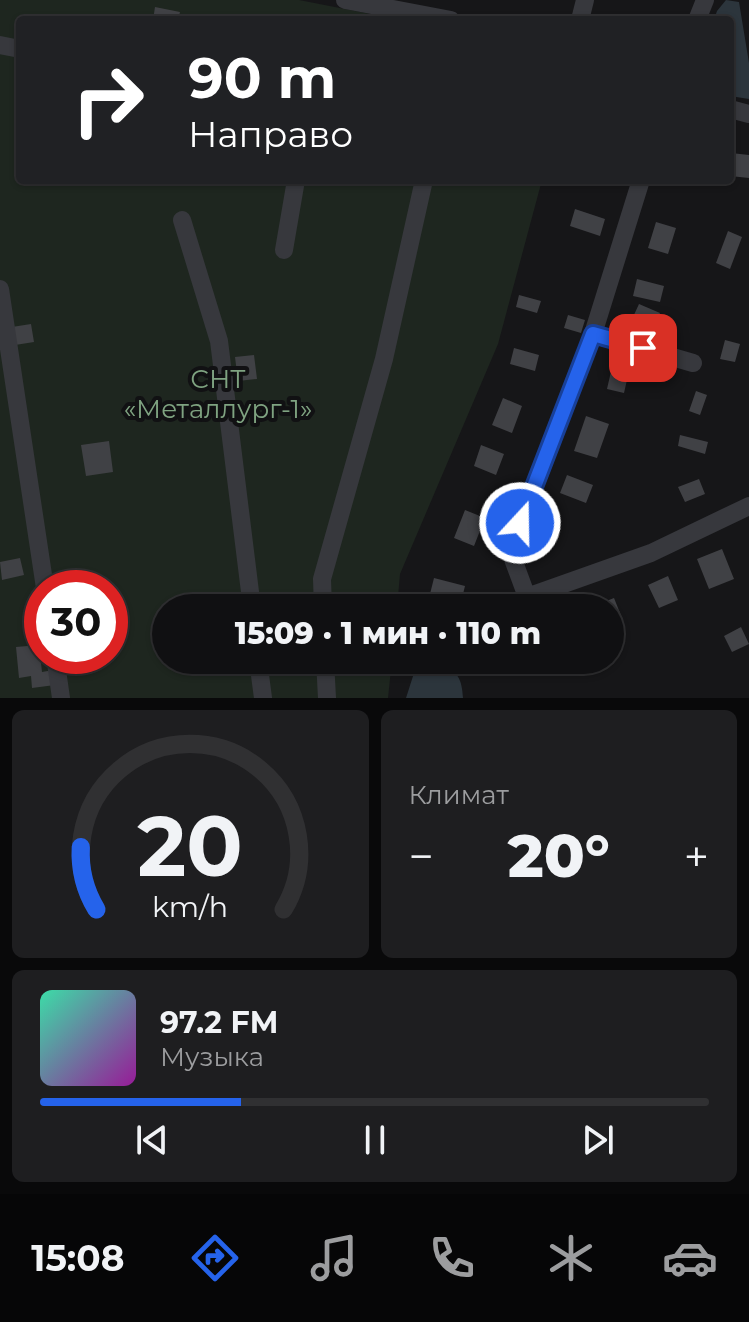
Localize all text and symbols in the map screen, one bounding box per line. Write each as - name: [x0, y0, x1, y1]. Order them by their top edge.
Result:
- text: 90 m: [188, 44, 336, 112]
- icon: right: [56, 48, 160, 152]
- text: Направо: [188, 112, 353, 156]
- pin: [609, 314, 677, 382]
- icon: arrive: [621, 326, 665, 370]
- park label: СНТ «Металлург-1»: [124, 363, 312, 425]
- position arrow: [478, 481, 562, 565]
- speed limit sign: 30: [24, 570, 128, 674]
- text: 15:09 · 1 мин · 110 m: [235, 615, 541, 652]
- text: Климат: [409, 779, 509, 811]
- text: 20: [137, 795, 243, 897]
- text: 20°: [508, 819, 610, 892]
- text: −: [409, 829, 434, 883]
- text: +: [684, 829, 709, 883]
- text: km/h: [152, 889, 228, 924]
- text: 97.2 FM: [160, 1004, 278, 1041]
- text: Музыка: [160, 1041, 264, 1073]
- icon: previous: [130, 1118, 174, 1162]
- icon: pause: [353, 1118, 397, 1162]
- icon: next: [576, 1118, 620, 1162]
- icon: directions: [187, 1230, 243, 1286]
- icon: music: [306, 1230, 362, 1286]
- icon: phone: [424, 1230, 480, 1286]
- icon: climate: [543, 1230, 599, 1286]
- icon: car: [662, 1230, 718, 1286]
- text: 15:08: [31, 1236, 124, 1280]

